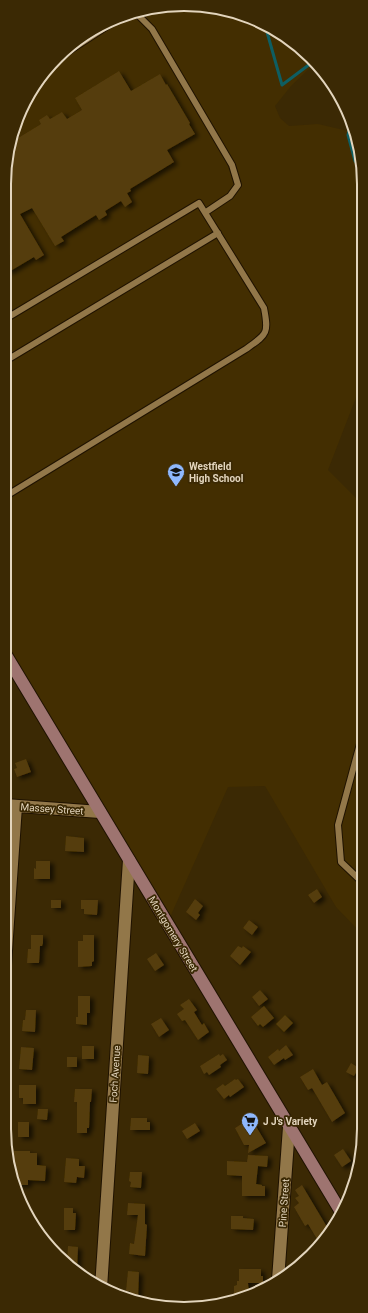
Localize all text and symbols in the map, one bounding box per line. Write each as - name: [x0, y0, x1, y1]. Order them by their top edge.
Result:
- place label: Westfield High School: [189, 461, 244, 484]
- school or university icon: Westfield High School: [166, 462, 186, 487]
- street label: Massey Street: [20, 801, 84, 817]
- street label: Montgomery Street: [146, 894, 200, 974]
- street label: Foch Avenue: [108, 1045, 122, 1103]
- supermarket icon: J J's Variety: [240, 1111, 260, 1136]
- place label: J J's Variety: [263, 1116, 318, 1127]
- street label: Pine Street: [277, 1178, 291, 1228]

